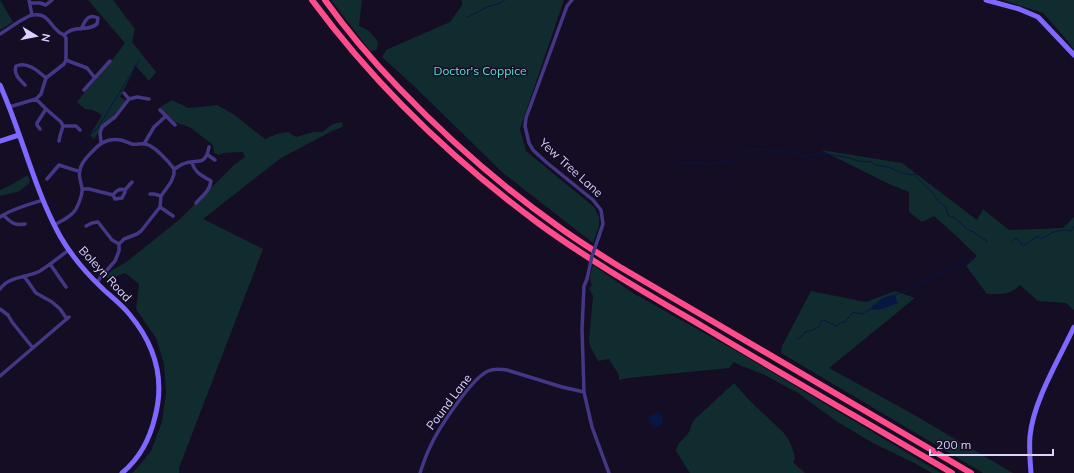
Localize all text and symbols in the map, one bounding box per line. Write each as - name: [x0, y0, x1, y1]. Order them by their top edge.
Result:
- north arrow: [16, 16, 56, 56]
- text: N: [38, 32, 53, 43]
- park label: Doctor's Coppice: [433, 63, 527, 78]
- street label: Yew Tree Lane: [536, 134, 606, 200]
- street label: Boleyn Road: [76, 243, 135, 304]
- street label: Pound Lane: [423, 371, 474, 433]
- scale bar: [930, 431, 1053, 457]
- text: 200 m: [936, 437, 971, 452]

